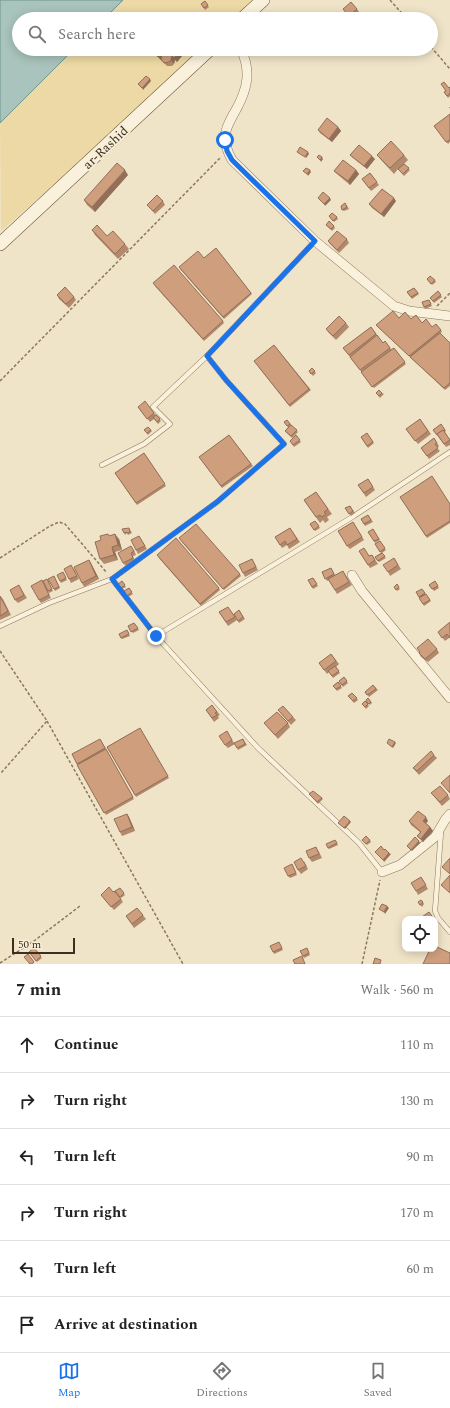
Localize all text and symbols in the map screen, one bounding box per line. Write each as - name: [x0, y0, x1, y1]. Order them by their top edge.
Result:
- search box: [12, 12, 438, 56]
- icon: search: [26, 23, 48, 45]
- text: Search here: [58, 23, 136, 46]
- street label: ar-Rashid: [78, 121, 133, 174]
- route start: [216, 131, 234, 149]
- route end: [147, 627, 165, 645]
- map controls: [402, 916, 438, 952]
- button: locate: [402, 916, 438, 952]
- scale bar: [12, 936, 75, 955]
- text: 50 m: [18, 936, 41, 953]
- text: 7 min: [16, 977, 61, 1003]
- text: Walk · 560 m: [360, 980, 434, 1000]
- text: Continue: [54, 1033, 119, 1056]
- icon: ahead: [16, 1034, 38, 1056]
- text: 110 m: [400, 1035, 434, 1055]
- text: Turn right: [54, 1089, 127, 1112]
- icon: right: [16, 1090, 38, 1112]
- text: 130 m: [400, 1091, 434, 1111]
- text: Turn left: [54, 1145, 116, 1168]
- icon: left: [16, 1146, 38, 1168]
- text: 90 m: [407, 1147, 434, 1167]
- text: Turn right: [54, 1201, 127, 1224]
- icon: right: [16, 1202, 38, 1224]
- text: 170 m: [400, 1203, 434, 1223]
- text: Turn left: [54, 1257, 116, 1280]
- icon: left: [16, 1258, 38, 1280]
- text: 60 m: [407, 1259, 434, 1279]
- text: Arrive at destination: [54, 1313, 198, 1336]
- icon: arrive: [16, 1314, 38, 1336]
- tab: Map: [58, 1360, 80, 1401]
- tab: Directions: [196, 1360, 248, 1401]
- tab: Saved: [364, 1360, 392, 1401]

